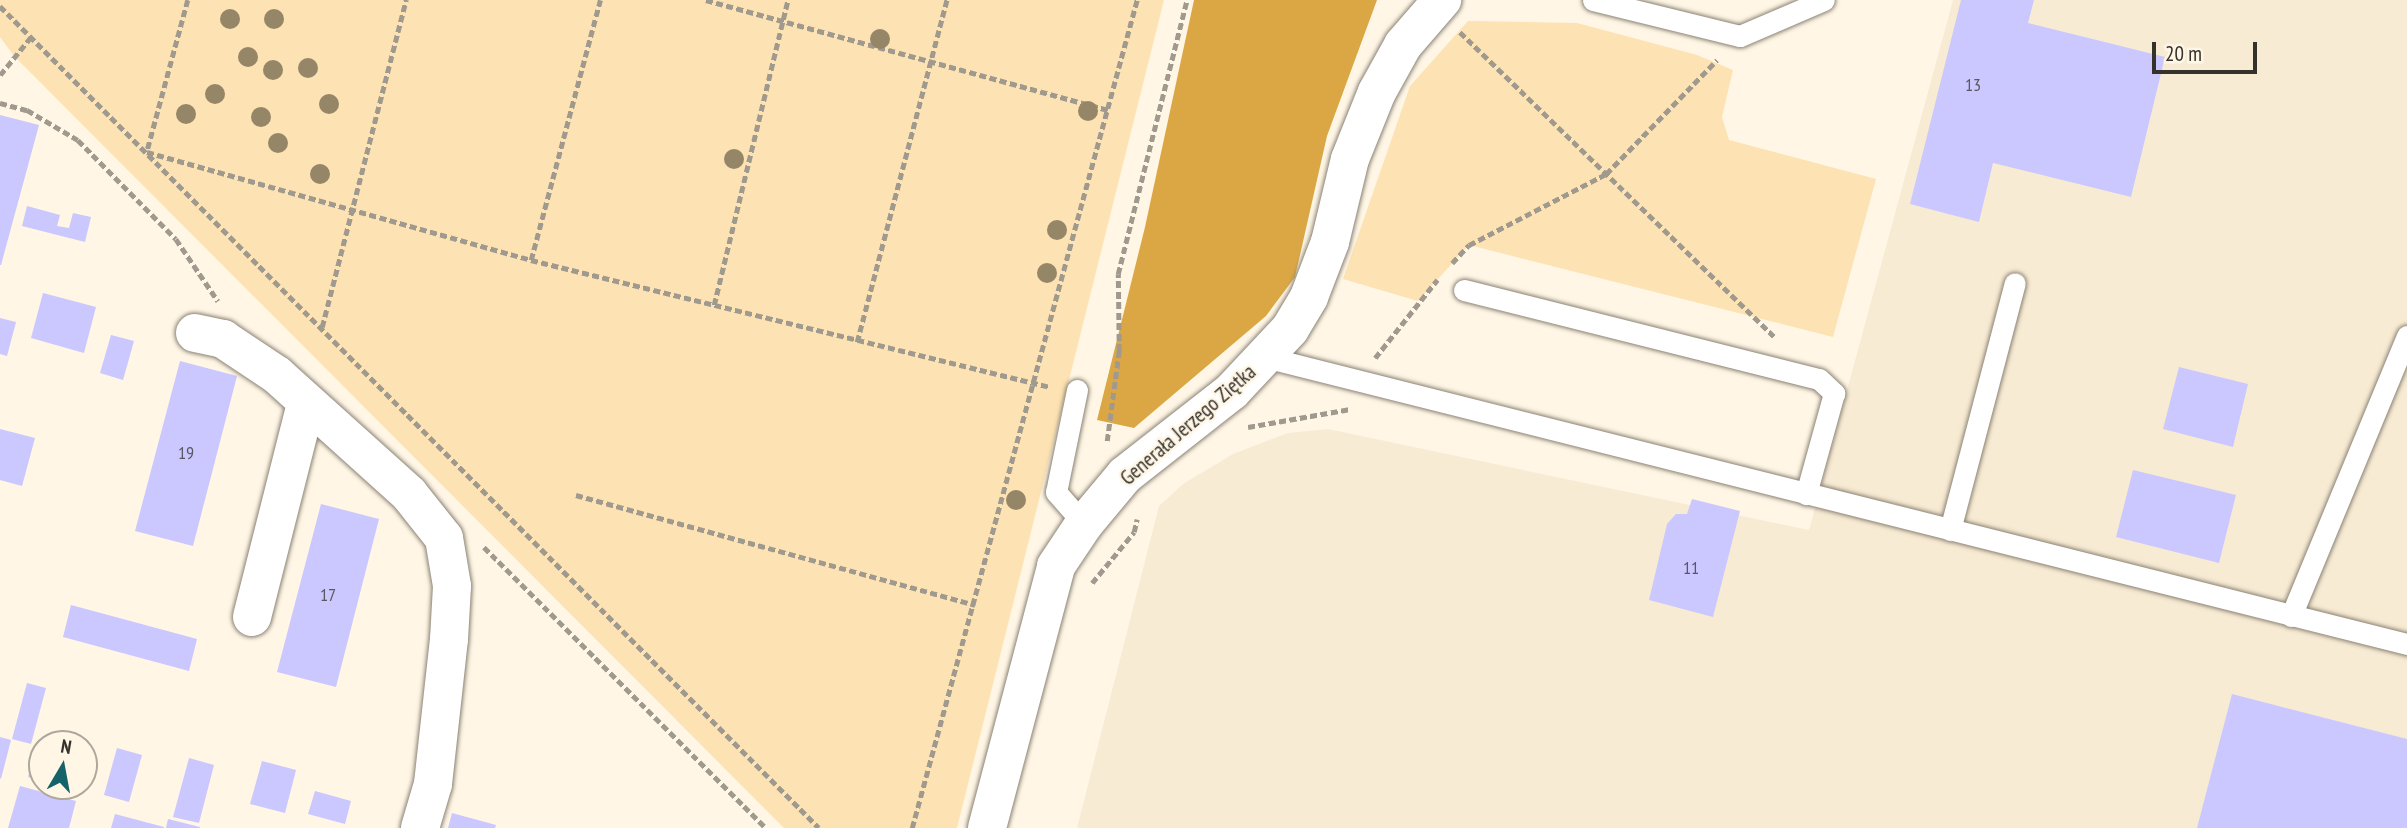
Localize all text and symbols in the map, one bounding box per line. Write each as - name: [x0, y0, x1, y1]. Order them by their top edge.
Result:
- scale bar: [2155, 28, 2260, 72]
- text: 20 m: [2165, 40, 2202, 67]
- house number: 13: [1965, 74, 1981, 96]
- street label: Generała Jerzego Ziętka: [1115, 359, 1261, 491]
- house number: 19: [178, 442, 194, 464]
- house number: 11: [1683, 557, 1699, 579]
- house number: 17: [320, 584, 336, 606]
- north arrow: [28, 730, 98, 800]
- text: N: [59, 734, 73, 759]

